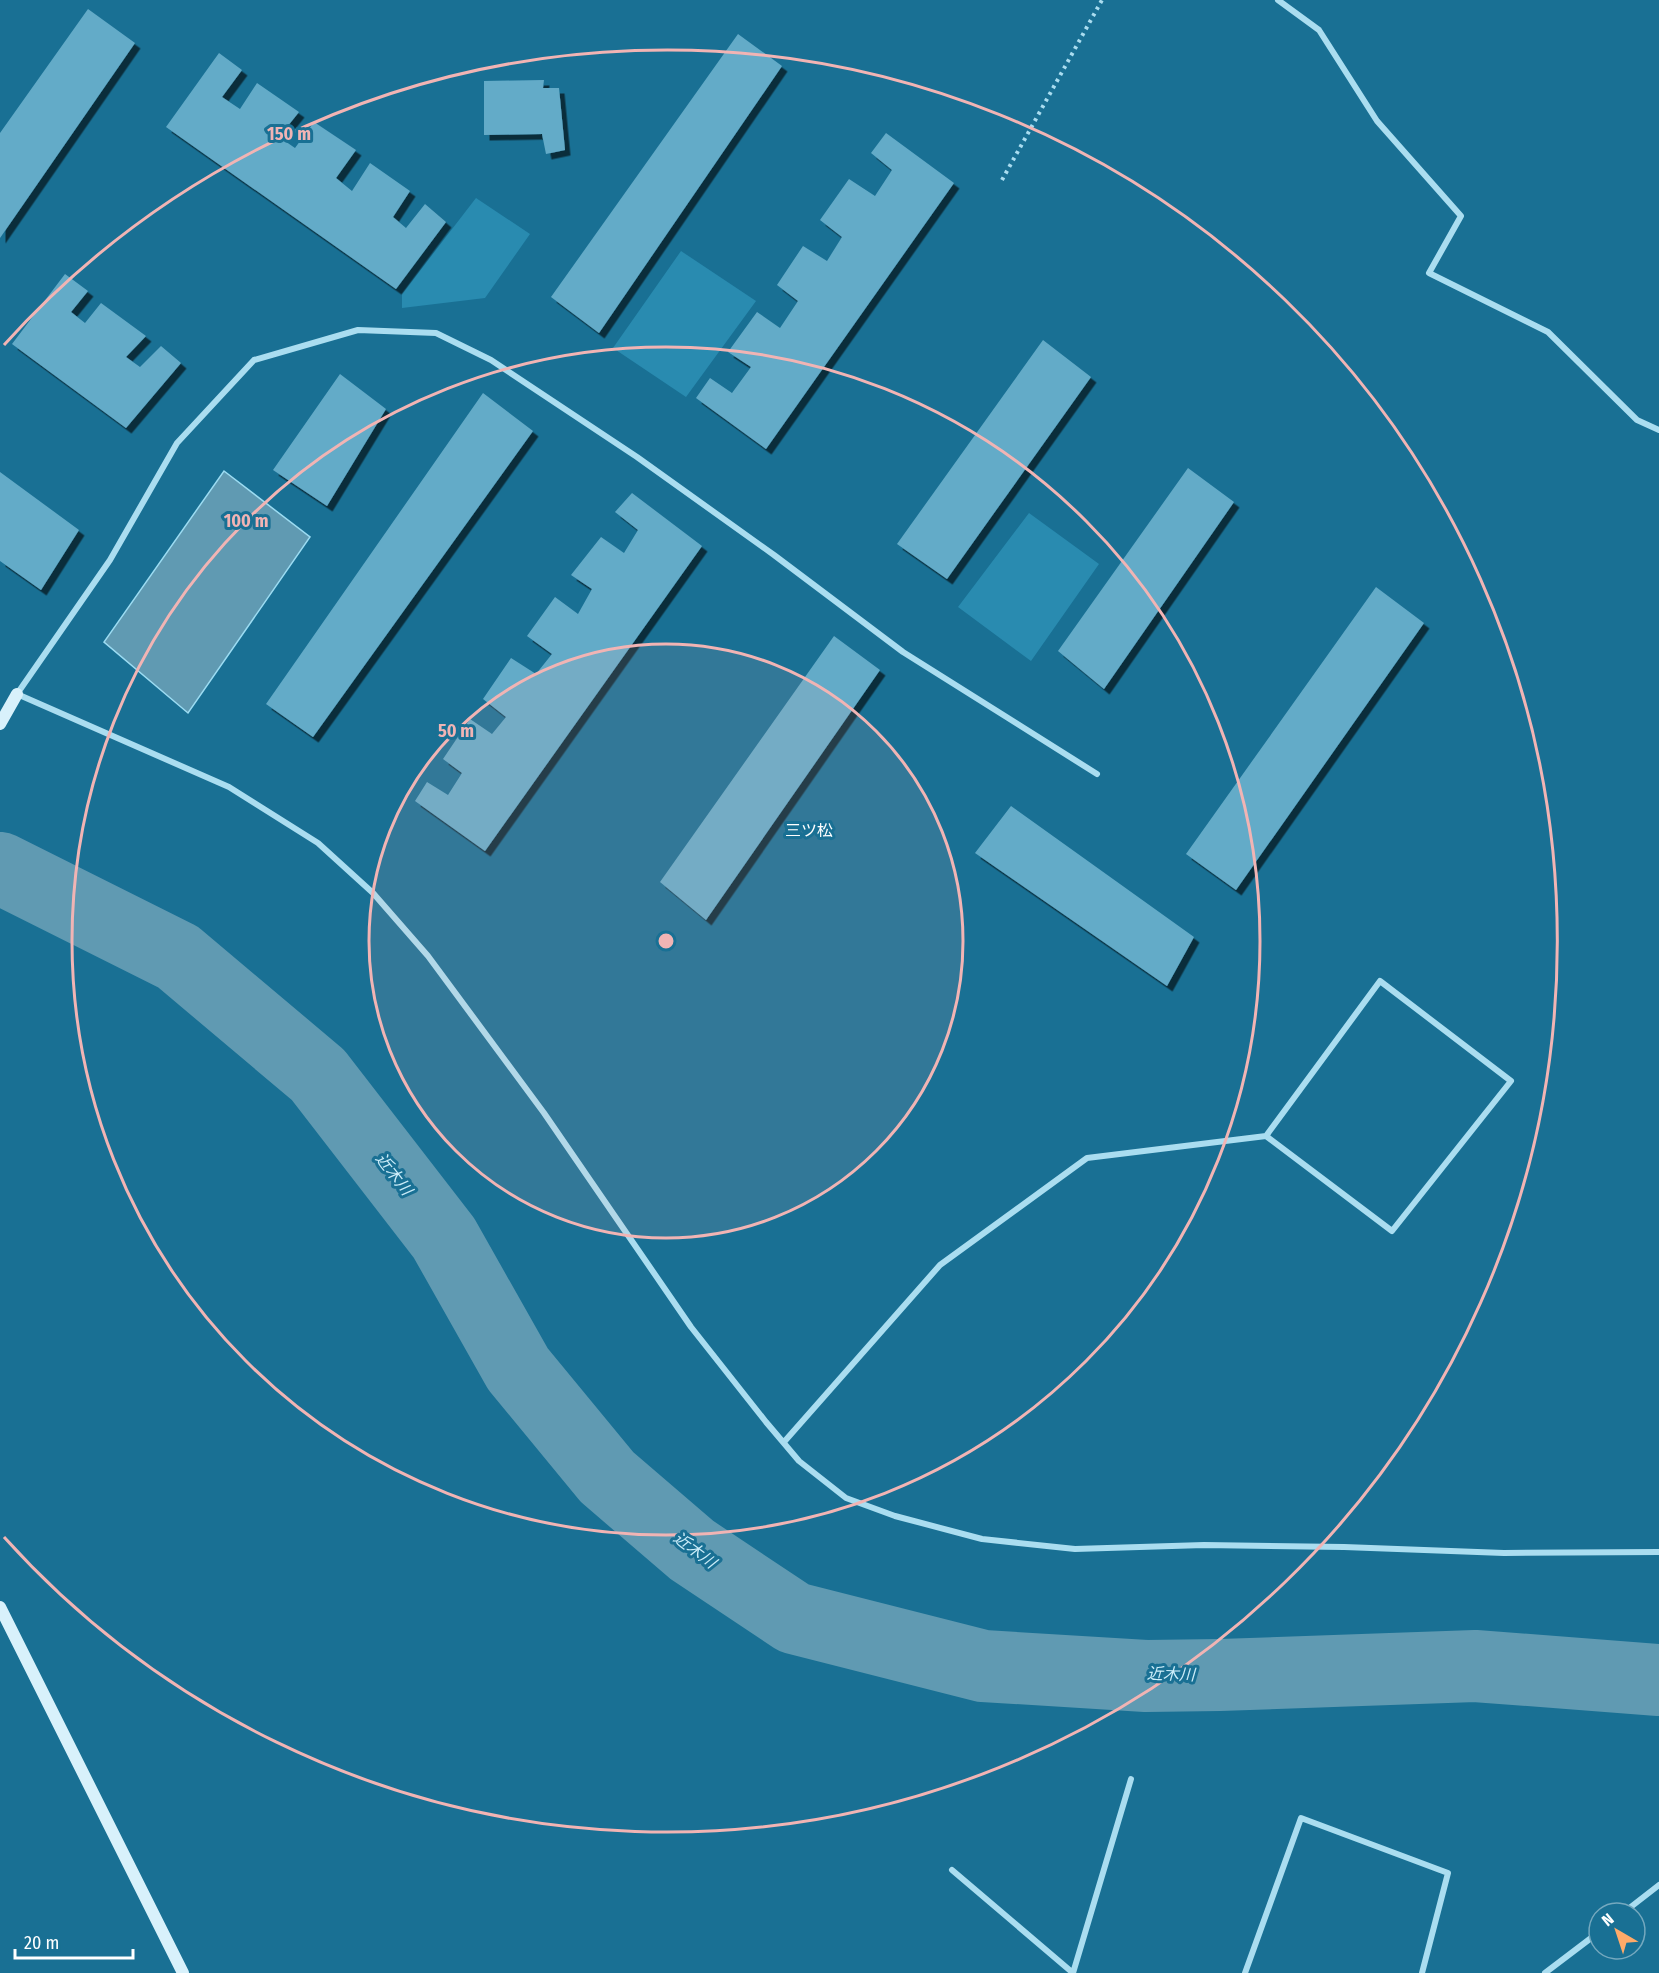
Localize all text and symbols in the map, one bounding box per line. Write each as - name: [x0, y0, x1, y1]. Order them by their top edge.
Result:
- text: 150 m: [267, 123, 311, 145]
- text: 100 m: [224, 510, 268, 532]
- text: 50 m: [438, 720, 474, 742]
- district label: 三ツ松: [785, 821, 833, 840]
- centre of rings: [656, 931, 676, 951]
- water label: 近木川: [372, 1149, 417, 1200]
- water label: 近木川: [670, 1528, 721, 1573]
- water label: 近木川: [1147, 1664, 1197, 1684]
- north arrow: [1587, 1901, 1647, 1961]
- text: N: [1598, 1909, 1618, 1930]
- scale bar: [15, 1922, 134, 1960]
- text: 20 m: [24, 1932, 59, 1954]

